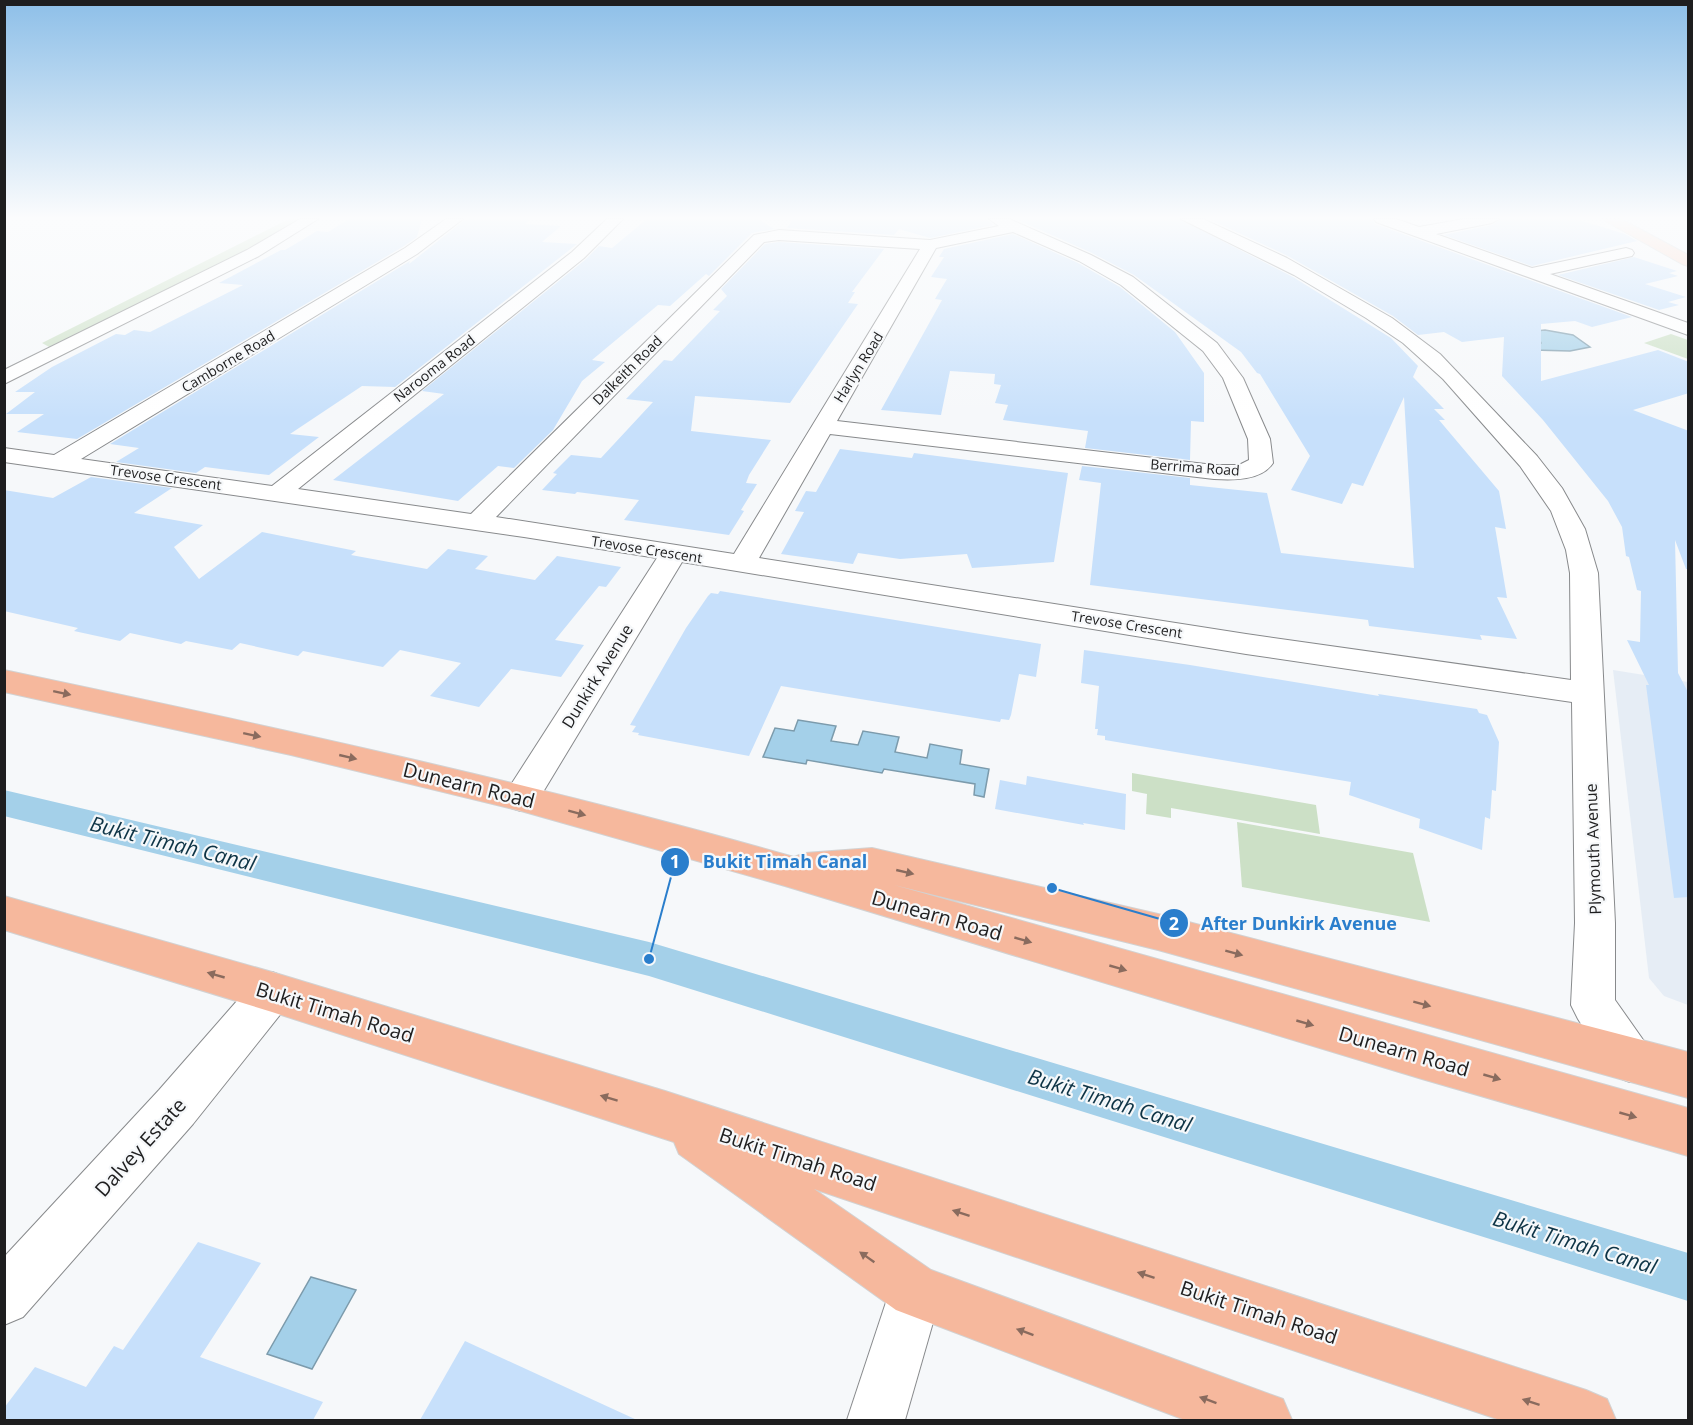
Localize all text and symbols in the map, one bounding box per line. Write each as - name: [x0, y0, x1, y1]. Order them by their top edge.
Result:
- street label: Camborne Road: [178, 326, 278, 396]
- street label: Harlyn Road: [829, 328, 887, 406]
- street label: Narooma Road: [389, 330, 479, 406]
- street label: Dalkeith Road: [588, 331, 666, 409]
- street label: Berrima Road: [1150, 454, 1240, 480]
- street label: Trevose Crescent: [109, 460, 223, 494]
- street label: Trevose Crescent: [590, 531, 704, 567]
- street label: Trevose Crescent: [1070, 606, 1184, 642]
- street label: Dunkirk Avenue: [556, 620, 638, 732]
- one-way arrow: [52, 689, 71, 698]
- one-way arrow: [243, 730, 261, 740]
- one-way arrow: [339, 752, 358, 762]
- street label: Dunearn Road: [400, 756, 538, 814]
- street label: Plymouth Avenue: [1580, 783, 1606, 915]
- water label: Bukit Timah Canal: [87, 809, 259, 877]
- one-way arrow: [568, 809, 586, 818]
- callout: Bukit Timah Canal: [660, 844, 879, 880]
- text: 1: [670, 849, 680, 873]
- text: Bukit Timah Canal: [703, 849, 867, 873]
- one-way arrow: [896, 867, 915, 877]
- street label: Dunearn Road: [869, 883, 1005, 947]
- callout: After Dunkirk Avenue: [1159, 905, 1409, 941]
- text: 2: [1169, 911, 1179, 935]
- text: After Dunkirk Avenue: [1201, 911, 1397, 935]
- one-way arrow: [1014, 936, 1032, 945]
- one-way arrow: [1226, 949, 1244, 958]
- one-way arrow: [1109, 964, 1127, 973]
- one-way arrow: [206, 970, 224, 979]
- street label: Bukit Timah Road: [253, 975, 417, 1049]
- one-way arrow: [1413, 1000, 1432, 1010]
- one-way arrow: [1296, 1019, 1314, 1028]
- street label: Dunearn Road: [1336, 1019, 1472, 1083]
- water label: Bukit Timah Canal: [1025, 1062, 1196, 1138]
- one-way arrow: [1483, 1073, 1501, 1082]
- street label: Dalvey Estate: [88, 1092, 192, 1202]
- one-way arrow: [600, 1093, 618, 1102]
- one-way arrow: [1619, 1111, 1637, 1120]
- street label: Bukit Timah Road: [716, 1121, 880, 1197]
- water label: Bukit Timah Canal: [1490, 1204, 1661, 1280]
- one-way arrow: [952, 1208, 970, 1218]
- one-way arrow: [859, 1251, 875, 1263]
- one-way arrow: [1137, 1269, 1155, 1279]
- street label: Bukit Timah Road: [1177, 1274, 1341, 1350]
- one-way arrow: [1016, 1326, 1034, 1336]
- one-way arrow: [1198, 1395, 1216, 1405]
- one-way arrow: [1522, 1397, 1540, 1406]

